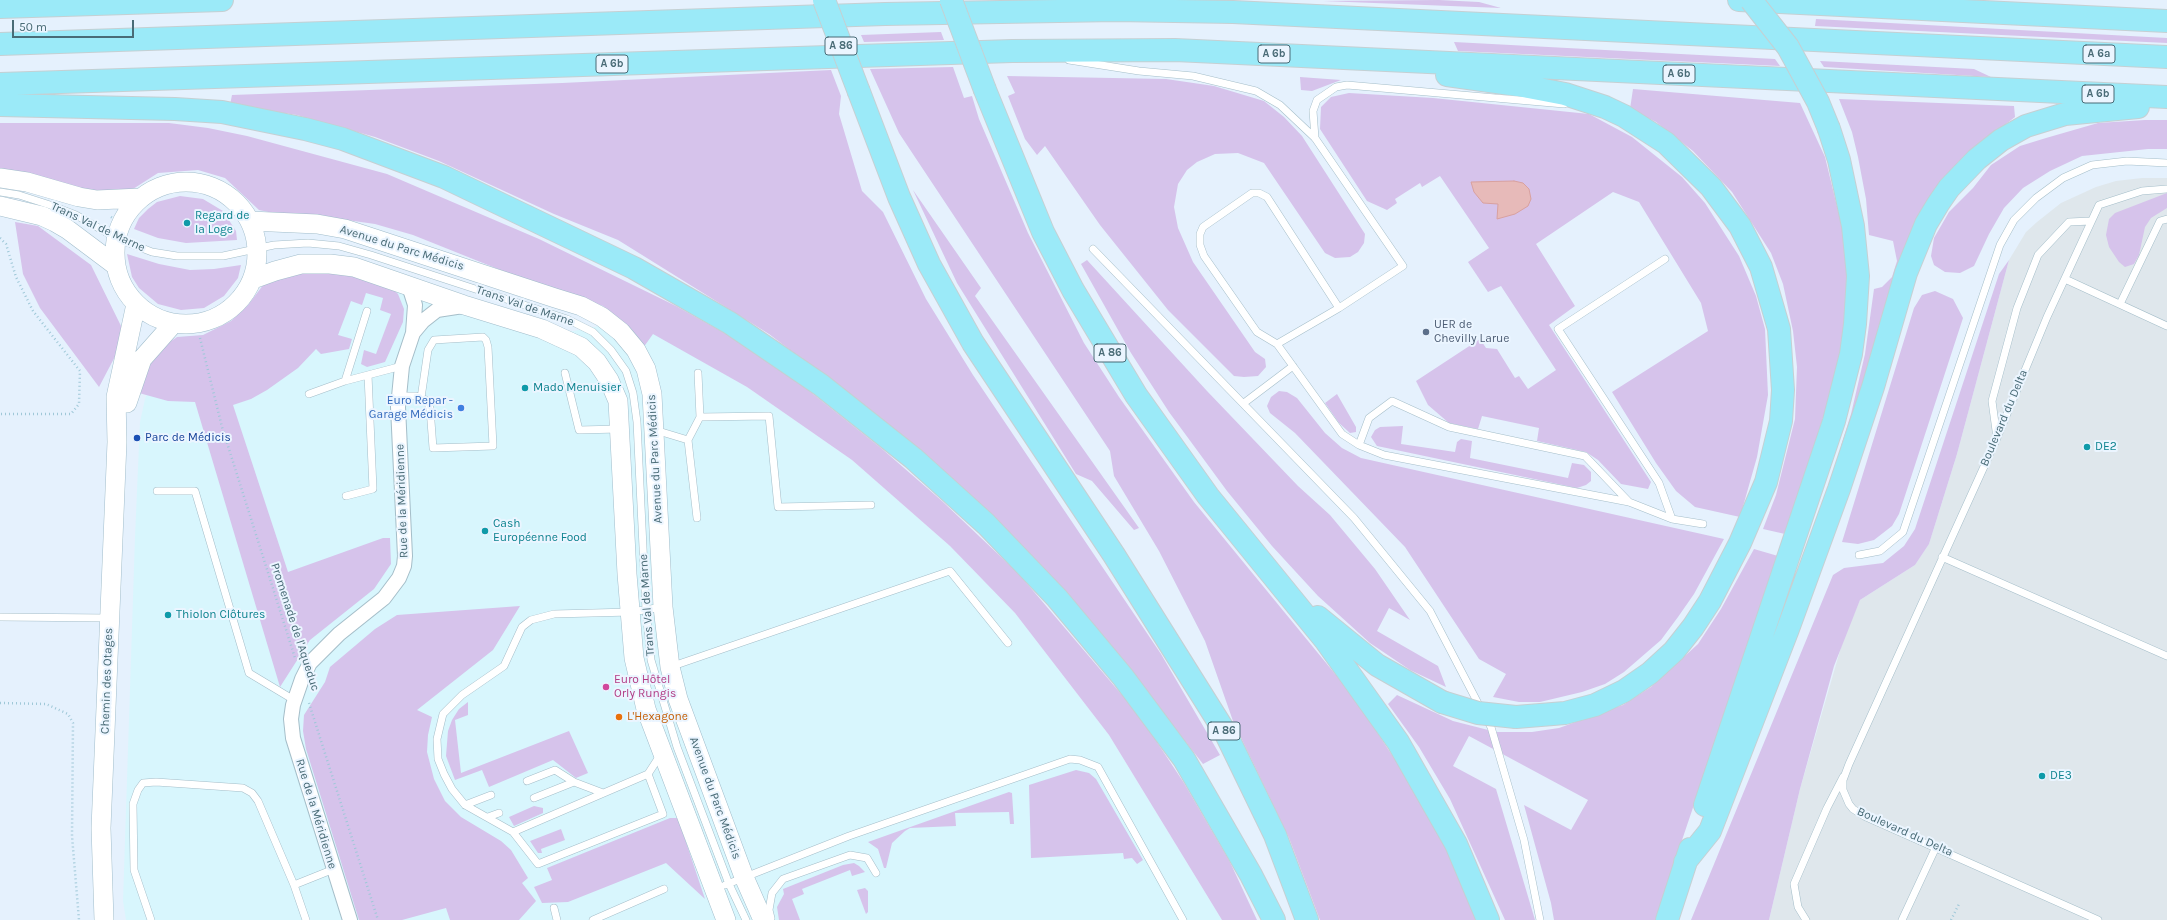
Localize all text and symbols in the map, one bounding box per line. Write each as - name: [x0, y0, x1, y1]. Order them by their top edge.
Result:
- scale bar: [14, 12, 136, 38]
- text: 50 m: [19, 20, 47, 34]
- road number: A 86: [825, 37, 857, 55]
- road number: A 6b: [1258, 45, 1290, 63]
- road number: A 6a: [2083, 45, 2115, 63]
- road number: A 6b: [596, 55, 628, 73]
- road number: A 6b: [1663, 65, 1695, 83]
- road number: A 6b: [2082, 85, 2114, 103]
- street label: Trans Val de Marne: [49, 199, 147, 255]
- place label: Regard de la Loge: [195, 209, 249, 237]
- marker: Regard de la Loge: [182, 218, 192, 228]
- street label: Avenue du Parc Médicis: [338, 222, 466, 274]
- street label: Trans Val de Marne: [474, 283, 576, 329]
- place label: UER de Chevilly Larue: [1434, 318, 1510, 346]
- marker: UER de Chevilly Larue: [1421, 327, 1431, 337]
- road number: A 86: [1094, 344, 1126, 362]
- street label: Boulevard du Delta: [1977, 368, 2031, 468]
- place label: Mado Menuisier: [533, 381, 621, 395]
- marker: Mado Menuisier: [520, 383, 530, 393]
- place label: Euro Repar - Garage Médicis: [369, 394, 453, 422]
- street label: Avenue du Parc Médicis: [644, 394, 666, 524]
- marker: Euro Repar - Garage Médicis: [456, 403, 466, 413]
- place label: Parc de Médicis: [145, 431, 231, 445]
- marker: Parc de Médicis: [132, 433, 142, 443]
- place label: DE2: [2095, 440, 2117, 454]
- marker: DE2: [2082, 442, 2092, 452]
- street label: Rue de la Méridienne: [393, 444, 411, 558]
- place label: Cash Européenne Food: [493, 517, 587, 545]
- marker: Cash Européenne Food: [480, 526, 490, 536]
- street label: Trans Val de Marne: [636, 553, 658, 657]
- street label: Promenade de l'Aqueduc: [267, 561, 323, 693]
- place label: Thiolon Clôtures: [176, 608, 265, 622]
- marker: Thiolon Clôtures: [163, 610, 173, 620]
- street label: Chemin des Otages: [98, 628, 116, 734]
- place label: Euro Hôtel Orly Rungis: [614, 673, 676, 701]
- marker: Euro Hôtel Orly Rungis: [601, 682, 611, 692]
- place label: L'Hexagone: [627, 710, 688, 724]
- marker: L'Hexagone: [614, 712, 624, 722]
- road number: A 86: [1208, 722, 1240, 740]
- street label: Avenue du Parc Médicis: [686, 735, 744, 861]
- street label: Rue de la Méridienne: [292, 757, 340, 871]
- place label: DE3: [2050, 769, 2072, 783]
- marker: DE3: [2037, 771, 2047, 781]
- street label: Boulevard du Delta: [1855, 804, 1955, 860]

